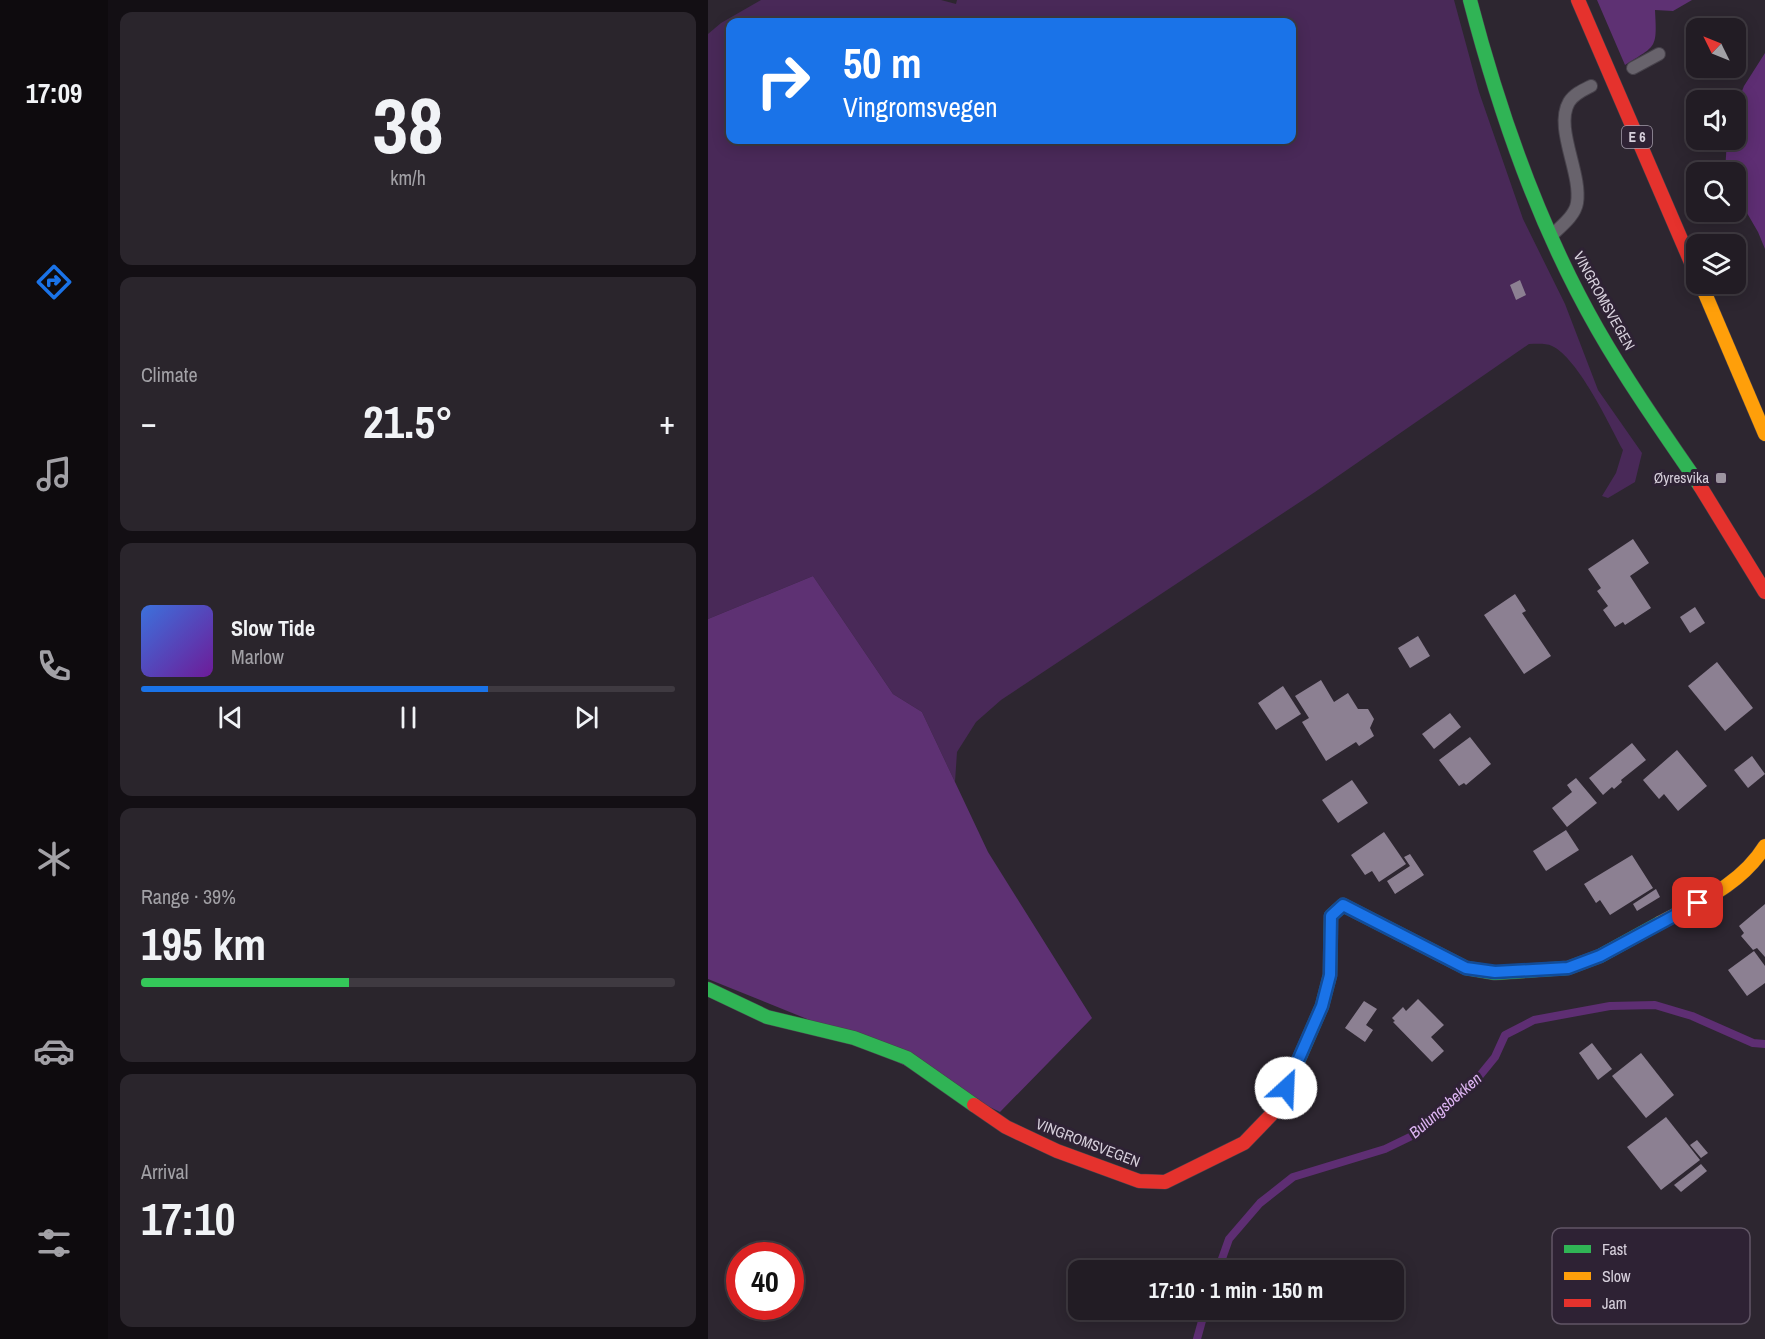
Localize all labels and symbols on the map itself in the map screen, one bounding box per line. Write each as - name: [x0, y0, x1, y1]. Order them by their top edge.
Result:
- north arrow: [1686, 18, 1746, 78]
- road number: E 6: [1622, 126, 1652, 148]
- street label: VINGROMSVEGEN: [1569, 248, 1640, 354]
- place label: Øyresvika: [1654, 467, 1709, 488]
- marker: Øyresvika: [1714, 471, 1728, 485]
- pin: [1672, 877, 1723, 928]
- position arrow: [1254, 1056, 1318, 1120]
- water label: Bulungsbekken: [1404, 1067, 1486, 1143]
- street label: VINGROMSVEGEN: [1033, 1113, 1143, 1172]
- legend: [1552, 1228, 1750, 1324]
- text: Fast: [1602, 1238, 1627, 1260]
- speed limit sign: 40: [726, 1242, 804, 1320]
- text: Slow: [1602, 1265, 1631, 1287]
- text: Jam: [1602, 1292, 1627, 1314]

